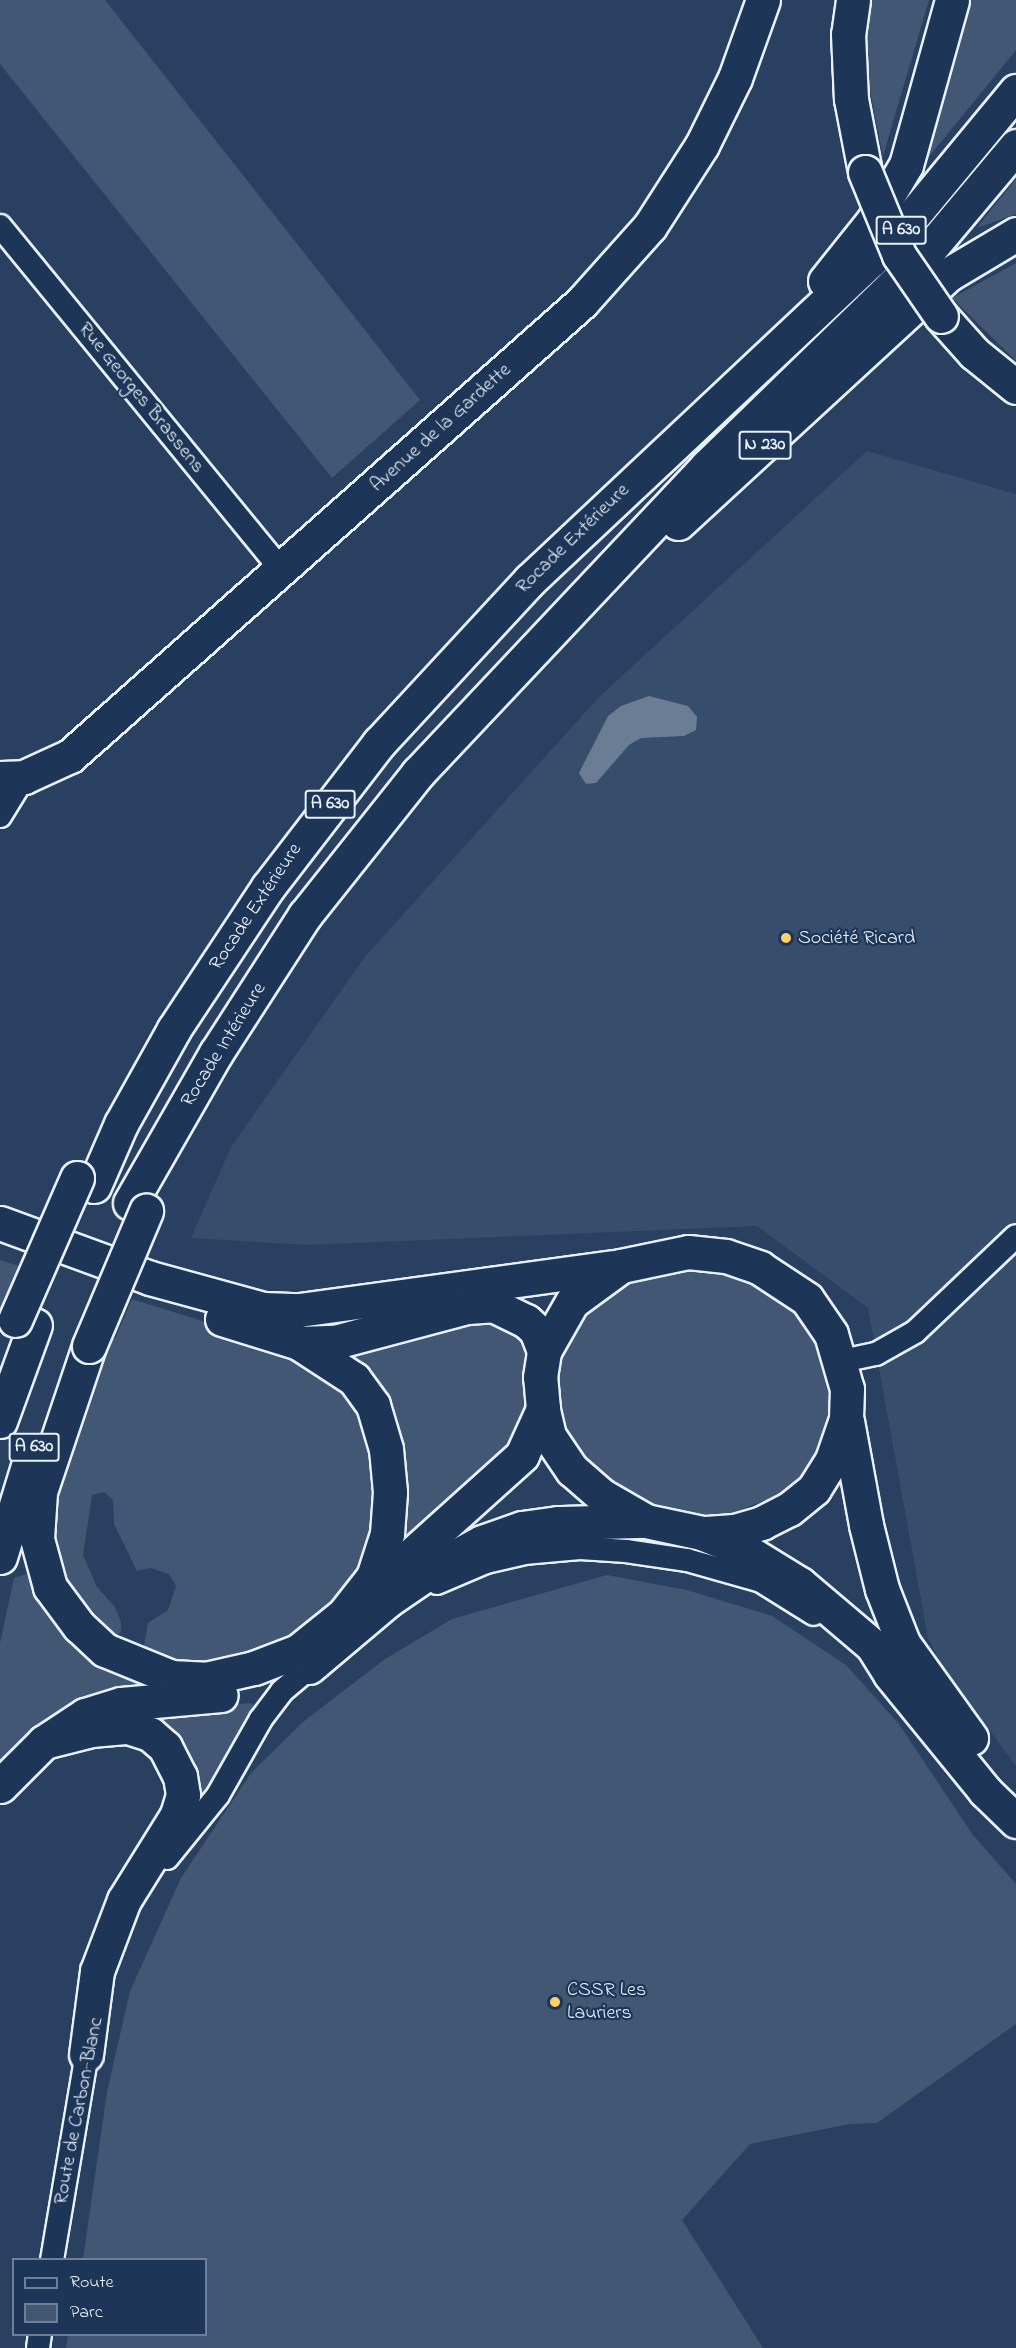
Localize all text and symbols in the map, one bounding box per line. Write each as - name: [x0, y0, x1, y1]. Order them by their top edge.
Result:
- road number: A 630: [876, 215, 926, 245]
- street label: Rue Georges Brassens: [73, 318, 209, 478]
- street label: Avenue de la Gardette: [366, 358, 516, 498]
- road number: N 230: [738, 430, 792, 460]
- street label: Rocade Extérieure: [511, 479, 635, 599]
- road number: A 630: [304, 789, 356, 819]
- street label: Rocade Extérieure: [205, 839, 307, 975]
- place label: Société Ricard: [798, 926, 915, 950]
- marker: Société Ricard: [779, 931, 793, 945]
- street label: Rocade Intérieure: [176, 978, 272, 1112]
- road number: A 630: [9, 1432, 60, 1462]
- place label: CSSR Les Lauriers: [567, 1978, 646, 2025]
- marker: CSSR Les Lauriers: [548, 1995, 562, 2009]
- street label: Route de Carbon-Blanc: [49, 2015, 109, 2207]
- legend: [12, 2258, 207, 2336]
- text: Route: [70, 2270, 114, 2296]
- text: Parc: [70, 2300, 103, 2326]

